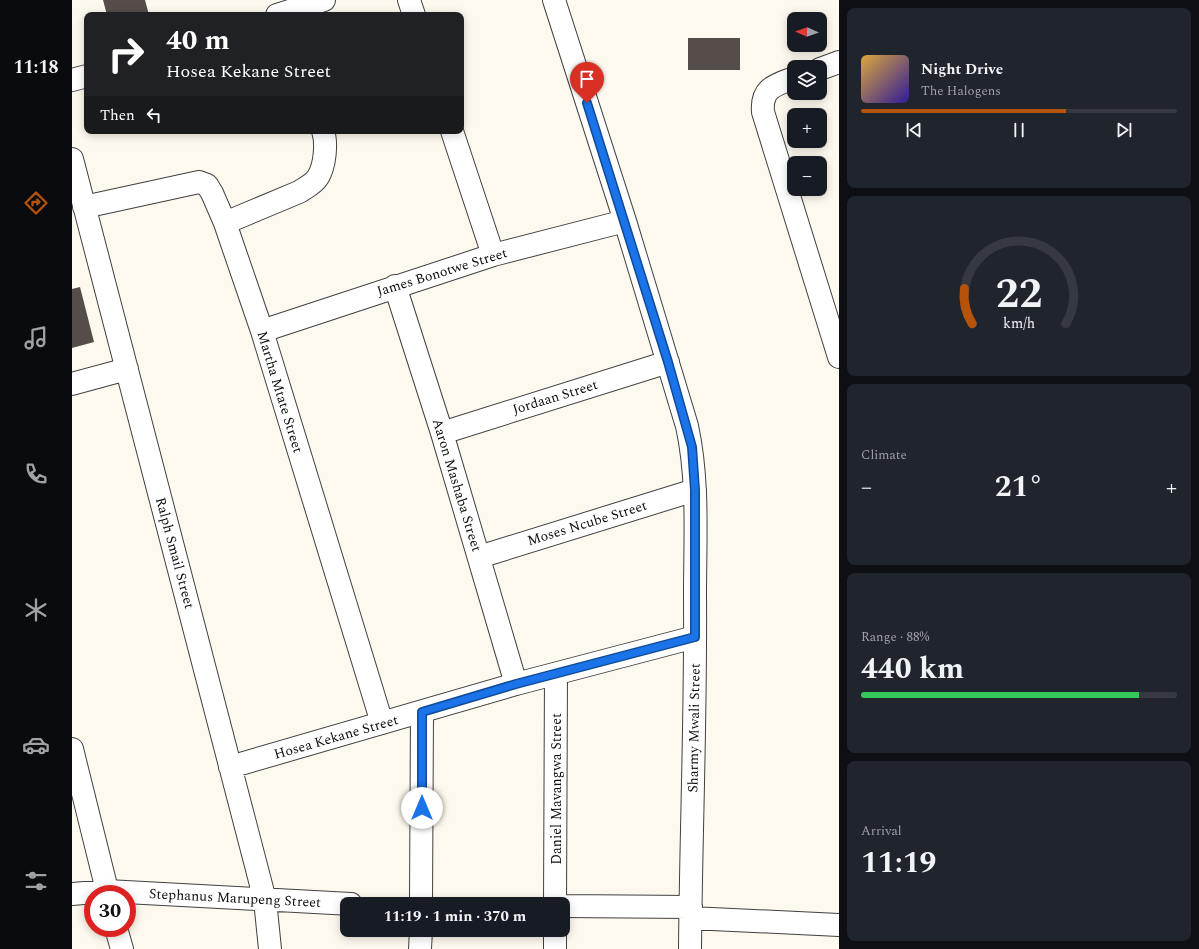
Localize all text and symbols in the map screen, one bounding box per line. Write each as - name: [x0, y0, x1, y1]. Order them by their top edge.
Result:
- north arrow: [787, 12, 827, 52]
- map controls: [787, 12, 827, 196]
- text: 40 m: [166, 19, 230, 62]
- icon: right: [100, 28, 152, 80]
- text: 11:18: [13, 54, 59, 81]
- text: Hosea Kekane Street: [166, 58, 331, 85]
- text: Night Drive: [921, 58, 1003, 81]
- button: layers: [787, 60, 827, 100]
- pin: [570, 62, 604, 103]
- icon: arrive: [576, 68, 598, 90]
- text: The Halogens: [921, 81, 1001, 101]
- text: Then: [100, 104, 135, 127]
- icon: left: [143, 104, 165, 126]
- button: +: [787, 108, 827, 148]
- icon: previous: [903, 119, 925, 141]
- icon: pause: [1008, 119, 1030, 141]
- icon: next: [1113, 119, 1135, 141]
- button: −: [787, 156, 827, 196]
- icon: directions: [22, 189, 50, 217]
- street label: James Bonotwe Street: [374, 242, 510, 302]
- text: 22: [996, 263, 1042, 326]
- text: km/h: [1003, 313, 1035, 335]
- icon: music: [22, 324, 50, 352]
- street label: Martha Mtate Street: [251, 328, 309, 456]
- street label: Jordaan Street: [510, 374, 600, 420]
- street label: Aaron Mashaba Street: [427, 416, 487, 554]
- text: Climate: [861, 445, 907, 465]
- icon: phone: [22, 460, 50, 488]
- text: 21°: [995, 464, 1043, 510]
- text: −: [861, 471, 872, 504]
- text: +: [1166, 471, 1177, 504]
- street label: Ralph Smail Street: [150, 495, 200, 611]
- street label: Moses Ncube Street: [525, 495, 649, 551]
- icon: climate: [22, 596, 50, 624]
- text: Range · 88%: [861, 627, 929, 647]
- text: 440 km: [861, 646, 964, 692]
- street label: Sharmy Mwali Street: [682, 663, 706, 793]
- street label: Hosea Kekane Street: [271, 709, 401, 765]
- street label: Daniel Mavangwa Street: [546, 713, 567, 865]
- icon: car: [22, 731, 50, 759]
- position arrow: [401, 787, 443, 829]
- text: Arrival: [861, 821, 902, 841]
- text: 11:19: [861, 840, 936, 886]
- icon: filters: [22, 867, 50, 895]
- street label: Stephanus Marupeng Street: [148, 883, 322, 913]
- speed limit sign: 30: [84, 885, 136, 937]
- text: 11:19 · 1 min · 370 m: [384, 905, 526, 928]

